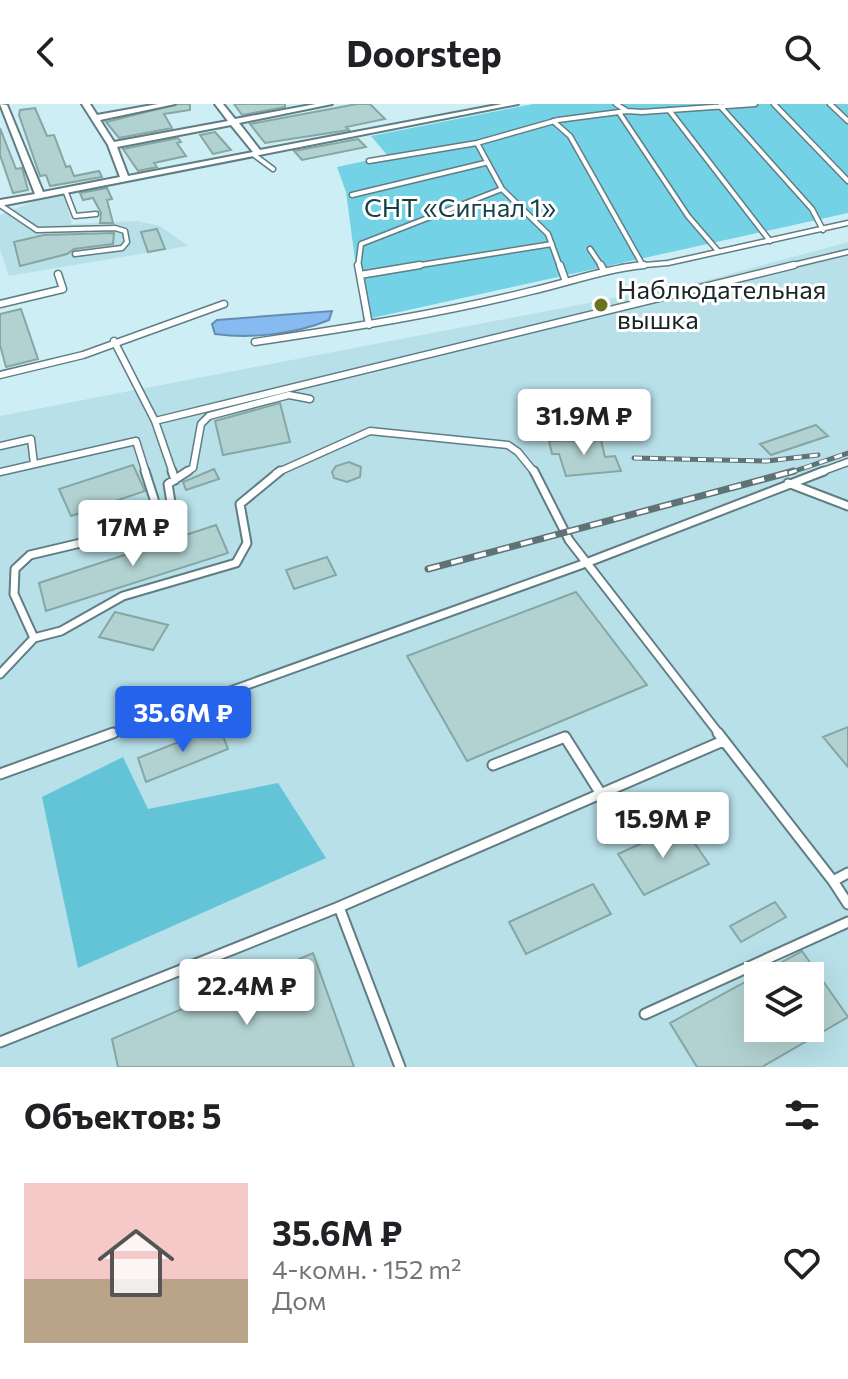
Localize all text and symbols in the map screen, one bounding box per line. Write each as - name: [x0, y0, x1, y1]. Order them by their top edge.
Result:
- icon: back: [24, 30, 68, 74]
- text: Doorstep: [346, 30, 502, 74]
- icon: search: [780, 30, 824, 74]
- park label: СНТ «Сигнал 1»: [364, 191, 556, 222]
- place label: Наблюдательная вышка: [617, 273, 826, 334]
- marker: Наблюдательная вышка: [592, 296, 610, 314]
- pin: 31.9M ₽: [510, 389, 658, 457]
- text: 31.9M ₽: [536, 399, 632, 430]
- pin: 17M ₽: [77, 500, 189, 568]
- text: 17M ₽: [96, 510, 170, 541]
- pin: 35.6M ₽: [109, 686, 257, 754]
- text: 35.6M ₽: [133, 696, 233, 727]
- pin: 15.9M ₽: [589, 792, 737, 860]
- text: 15.9M ₽: [615, 802, 711, 833]
- pin: 22.4M ₽: [173, 959, 321, 1027]
- map controls: [744, 962, 824, 1042]
- button: layers: [744, 962, 824, 1042]
- text: 22.4M ₽: [197, 969, 297, 1000]
- icon: filters: [780, 1093, 824, 1137]
- text: Объектов: 5: [24, 1094, 221, 1136]
- text: 35.6M ₽: [272, 1211, 402, 1253]
- icon: home: [88, 1215, 184, 1311]
- icon: heart: [780, 1241, 824, 1285]
- text: 4-комн. · 152 m²: [272, 1253, 462, 1284]
- text: Дом: [272, 1284, 326, 1315]

